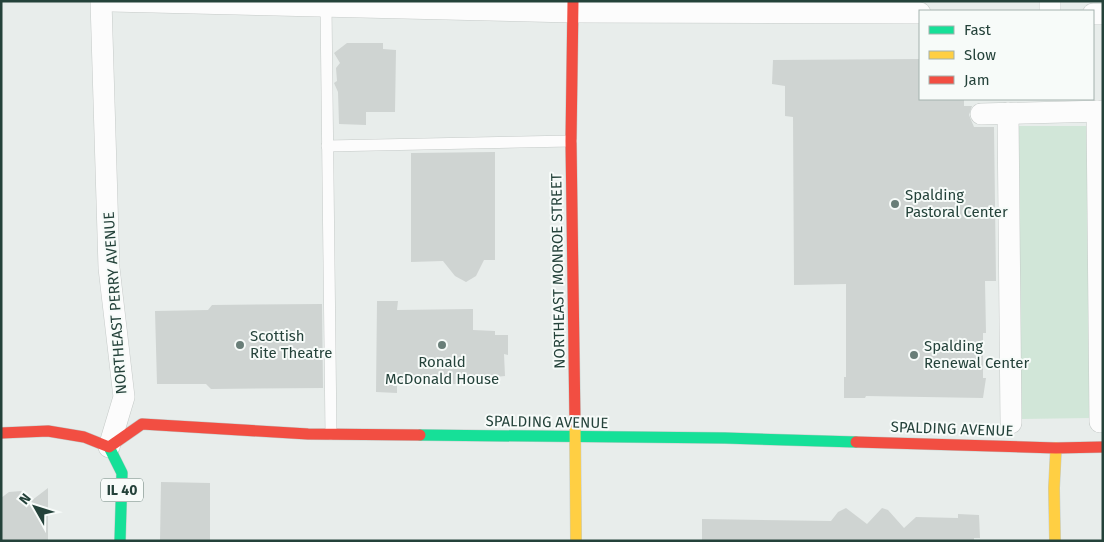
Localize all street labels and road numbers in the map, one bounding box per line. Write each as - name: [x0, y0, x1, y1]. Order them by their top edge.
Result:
- street label: NORTHEAST MONROE STREET: [547, 173, 569, 369]
- street label: NORTHEAST PERRY AVENUE: [100, 211, 130, 395]
- street label: SPALDING AVENUE: [485, 412, 609, 432]
- street label: SPALDING AVENUE: [890, 418, 1014, 440]
- road number: IL 40: [101, 478, 143, 502]

